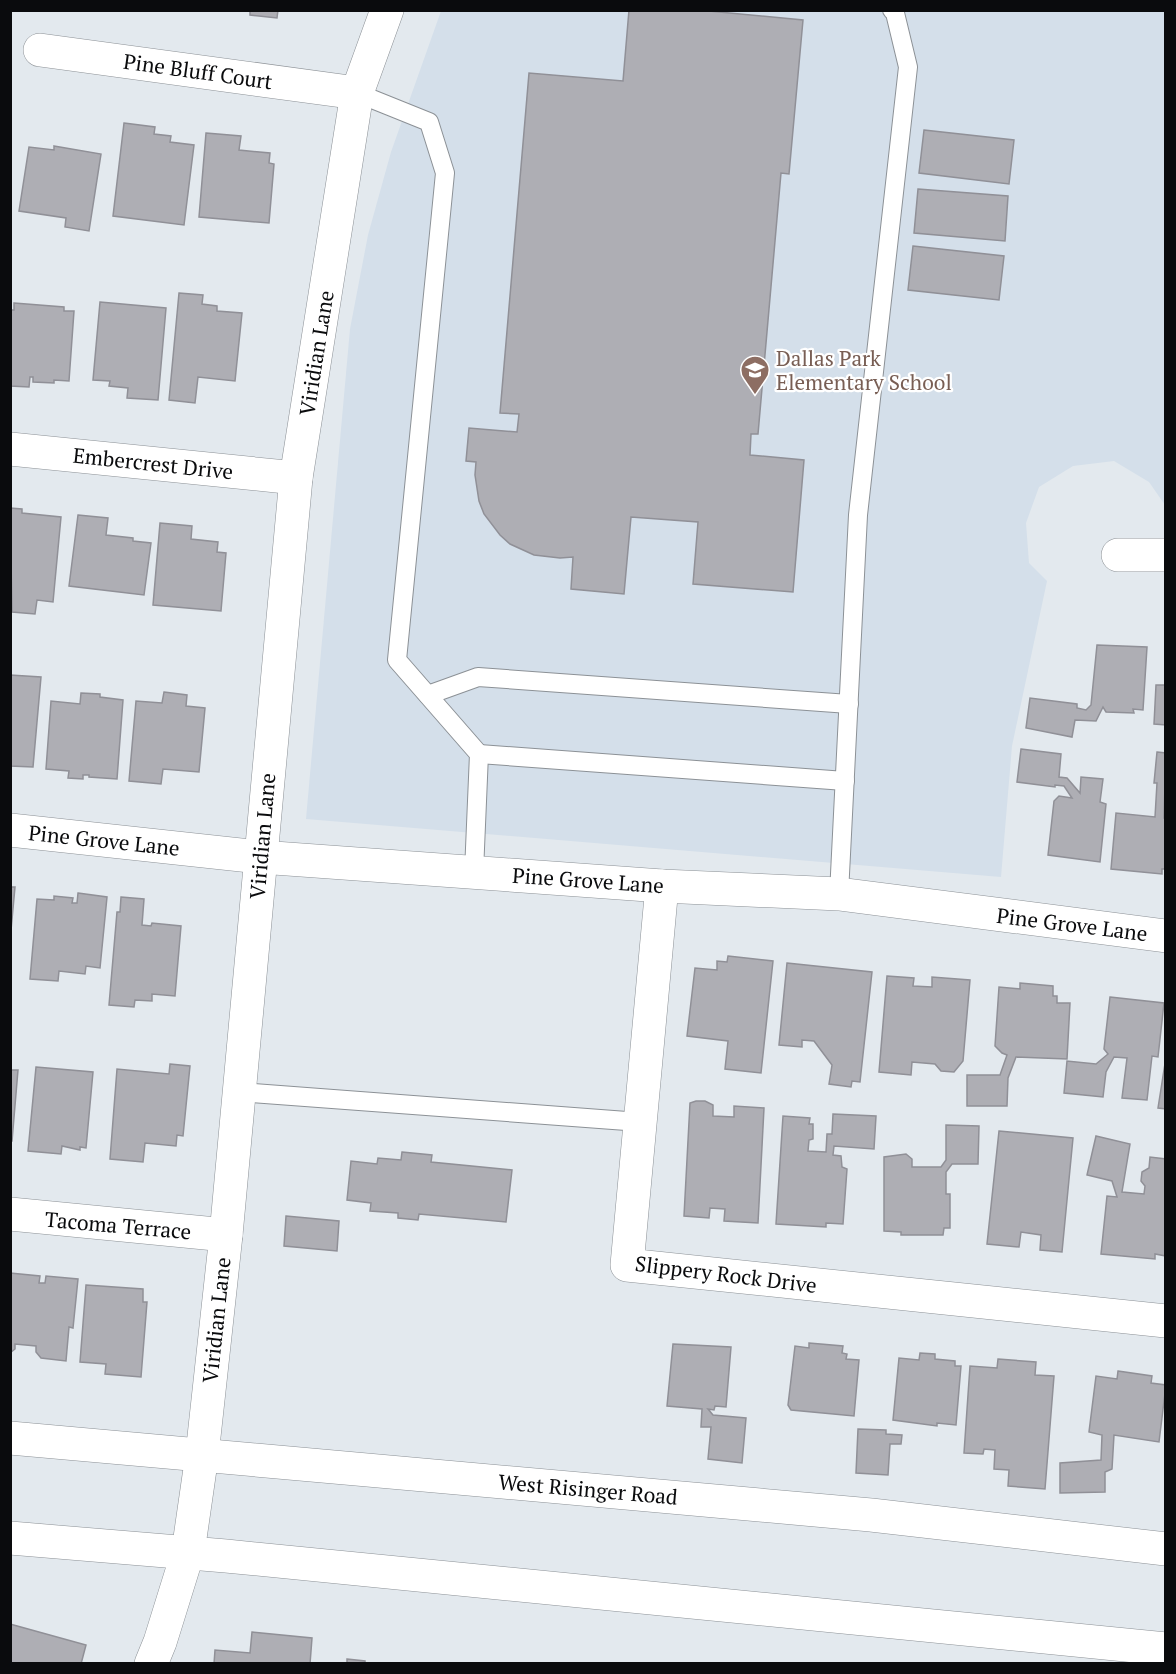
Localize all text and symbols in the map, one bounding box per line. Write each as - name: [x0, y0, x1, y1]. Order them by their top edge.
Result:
- street label: Pine Bluff Court: [122, 47, 275, 95]
- street label: Viridian Lane: [292, 288, 340, 418]
- place label: Dallas Park Elementary School: [776, 344, 952, 396]
- school or university icon: Dallas Park Elementary School: [739, 354, 771, 396]
- street label: Embercrest Drive: [72, 441, 234, 485]
- street label: Viridian Lane: [243, 772, 281, 900]
- street label: Pine Grove Lane: [27, 818, 181, 862]
- street label: Pine Grove Lane: [511, 861, 665, 899]
- street label: Pine Grove Lane: [995, 901, 1149, 947]
- street label: Tacoma Terrace: [44, 1205, 192, 1245]
- street label: Slippery Rock Drive: [634, 1249, 818, 1299]
- street label: Viridian Lane: [195, 1256, 237, 1384]
- street label: West Risinger Road: [497, 1467, 679, 1511]

